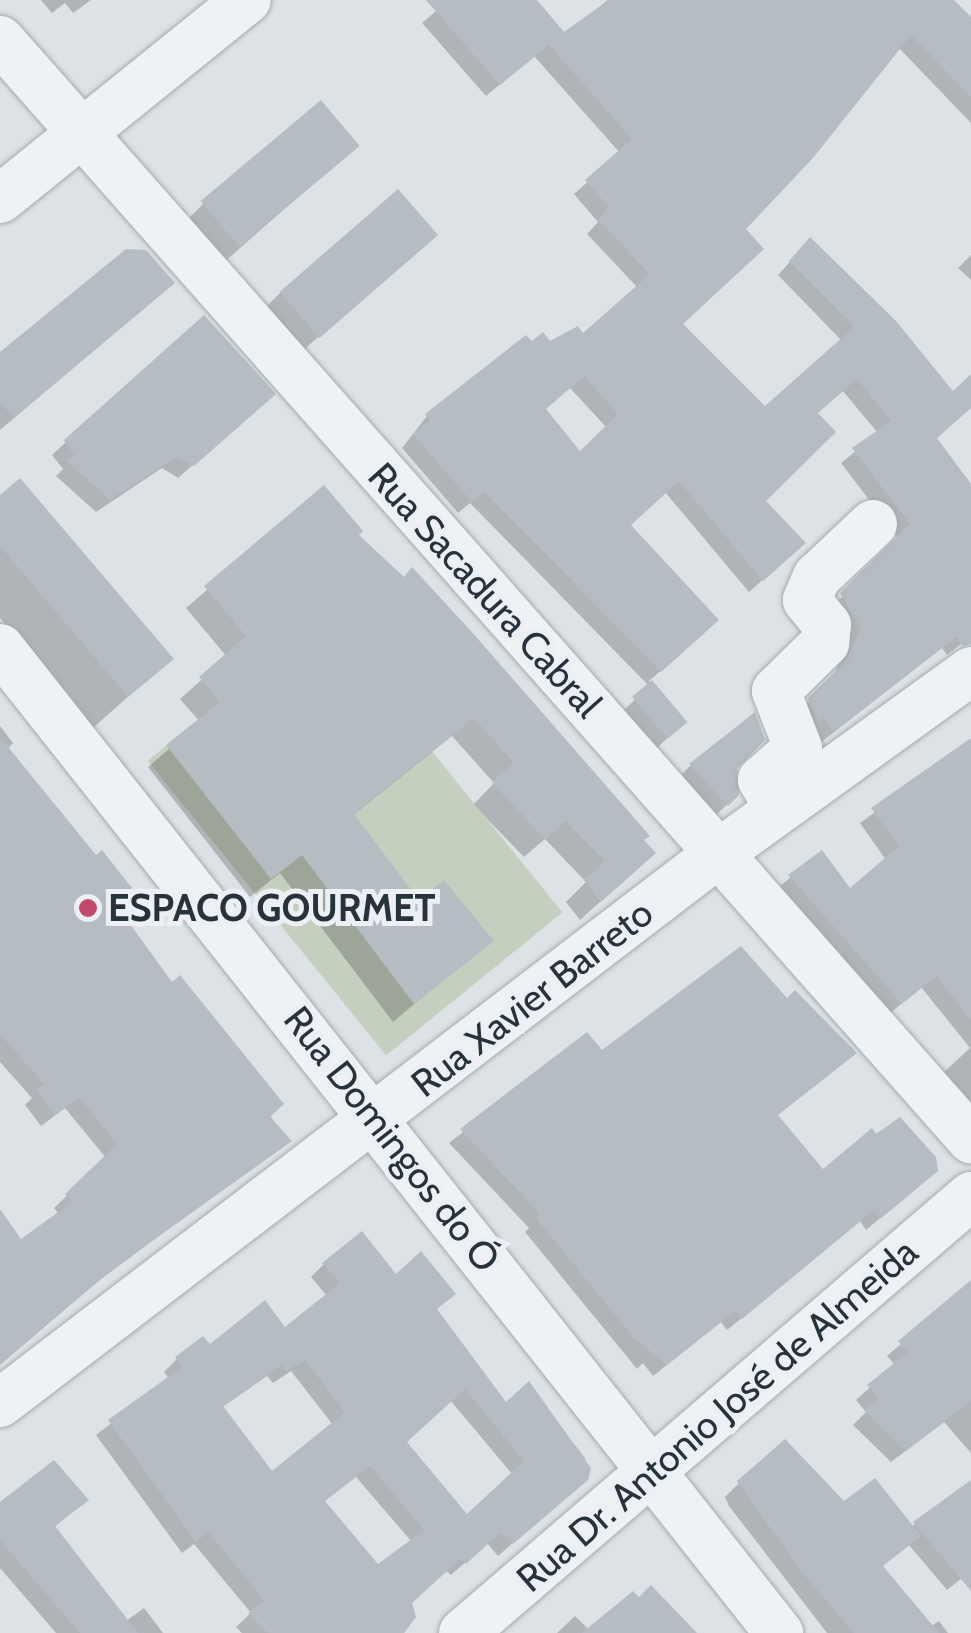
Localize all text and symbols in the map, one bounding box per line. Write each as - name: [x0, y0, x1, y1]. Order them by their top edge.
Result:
- street label: Rua Sacadura Cabral: [359, 453, 611, 727]
- place label: ESPACO GOURMET: [108, 885, 436, 931]
- street label: Rua Xavier Barreto: [402, 890, 662, 1106]
- marker: ESPACO GOURMET: [77, 897, 99, 919]
- street label: Rua Domingos do Ó: [274, 997, 510, 1281]
- street label: Rua Dr. Antonio José de Almeida: [507, 1229, 927, 1601]

